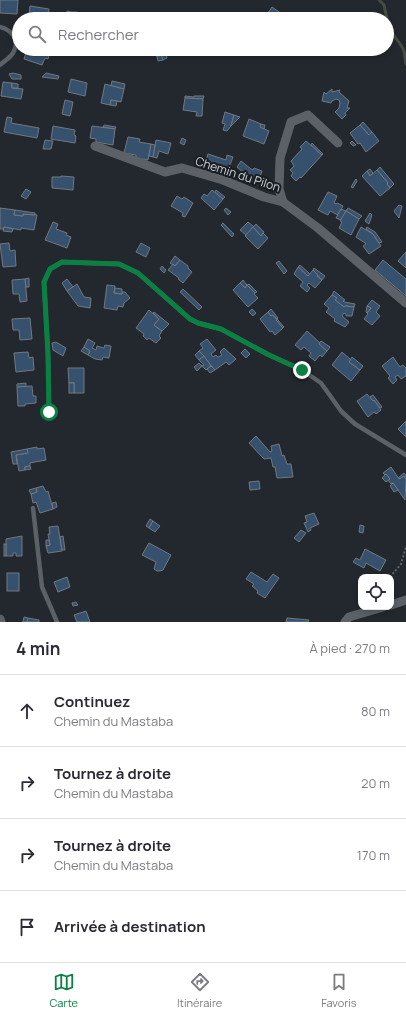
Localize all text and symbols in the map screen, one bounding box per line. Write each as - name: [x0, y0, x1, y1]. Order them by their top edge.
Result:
- search box: [12, 12, 394, 56]
- icon: search: [26, 23, 48, 45]
- text: Rechercher: [58, 24, 139, 45]
- street label: Chemin du Pilon: [193, 152, 283, 196]
- route end: [293, 361, 311, 379]
- route start: [40, 403, 58, 421]
- map controls: [358, 574, 394, 610]
- button: locate: [358, 574, 394, 610]
- text: 4 min: [16, 637, 60, 660]
- text: À pied · 270 m: [309, 639, 390, 657]
- text: Continuez: [54, 691, 130, 712]
- icon: ahead: [16, 700, 38, 722]
- text: 80 m: [361, 702, 390, 720]
- text: Chemin du Mastaba: [54, 712, 173, 730]
- text: Tournez à droite: [54, 763, 171, 784]
- icon: right: [16, 772, 38, 794]
- text: 20 m: [361, 774, 390, 792]
- text: Chemin du Mastaba: [54, 784, 173, 802]
- text: Tournez à droite: [54, 835, 171, 856]
- icon: right: [16, 844, 38, 866]
- text: 170 m: [357, 846, 390, 864]
- text: Chemin du Mastaba: [54, 856, 173, 874]
- icon: arrive: [16, 916, 38, 938]
- text: Arrivée à destination: [54, 916, 206, 937]
- tab: Carte: [49, 971, 78, 1010]
- tab: Itinéraire: [177, 971, 222, 1010]
- tab: Favoris: [321, 971, 357, 1010]

